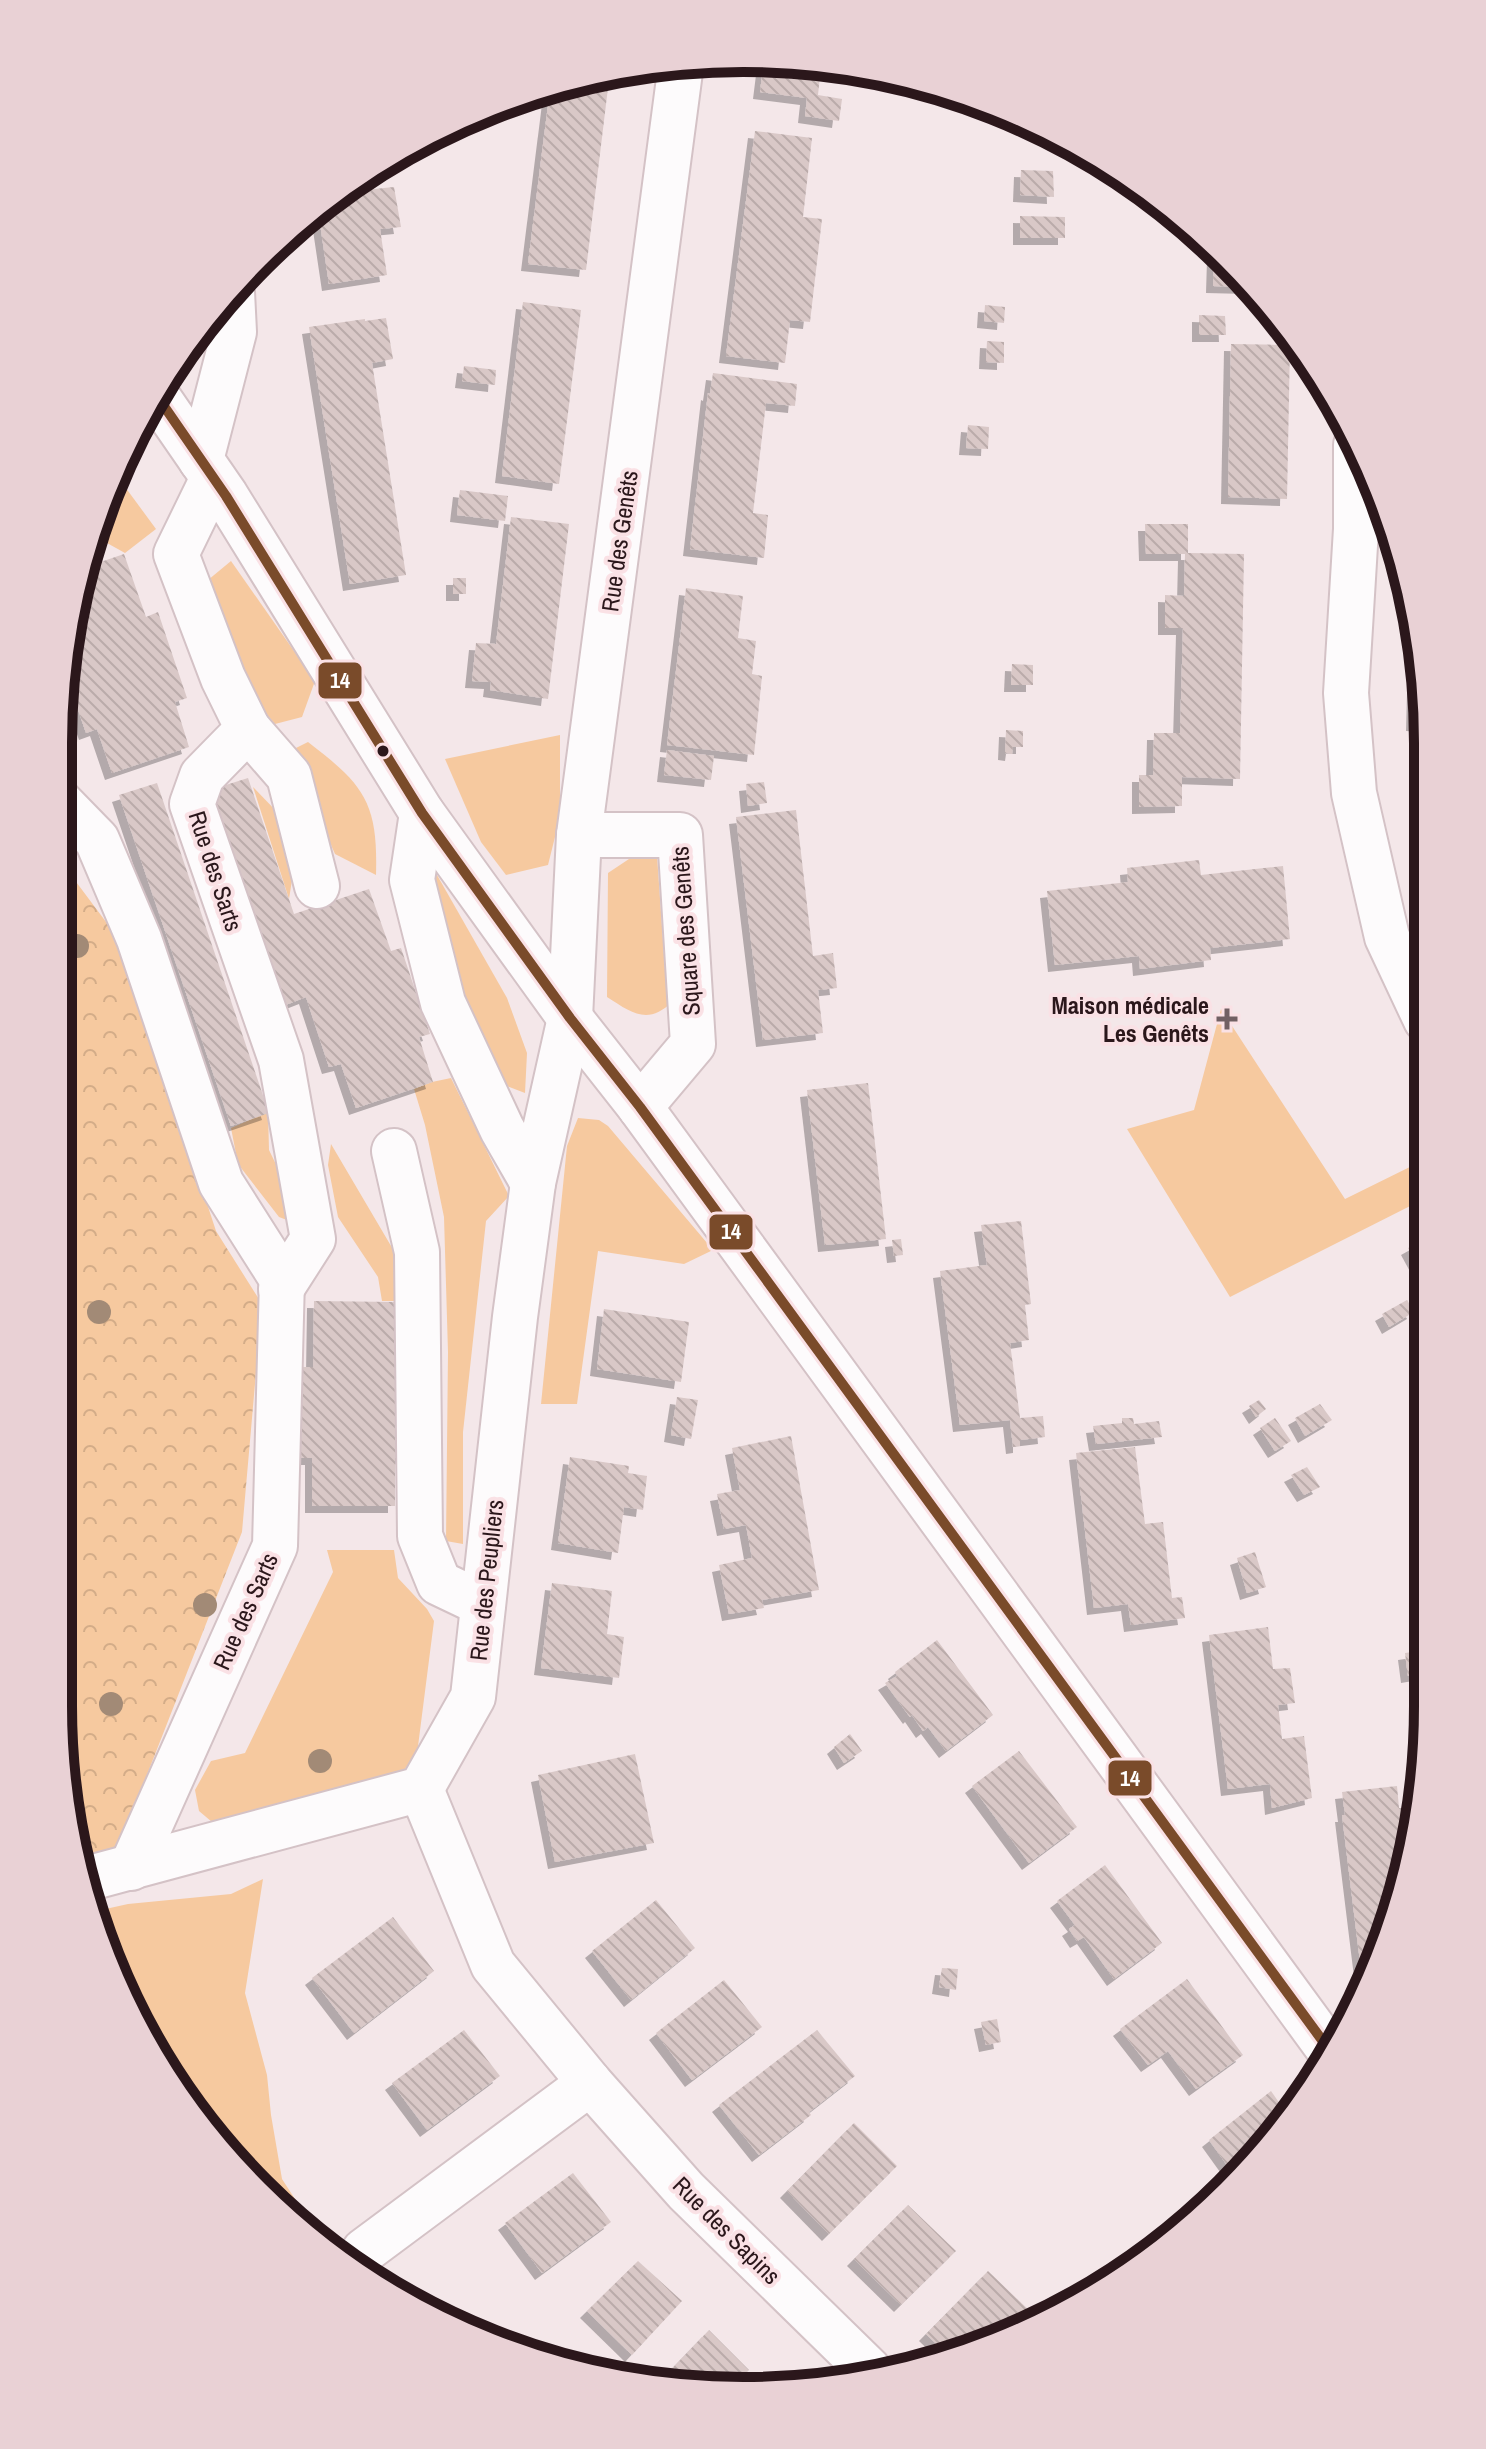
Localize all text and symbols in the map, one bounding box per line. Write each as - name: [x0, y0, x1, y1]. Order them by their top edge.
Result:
- street label: Rue des Genêts: [593, 468, 645, 614]
- line badge: 14: [317, 661, 363, 700]
- text: 14: [330, 665, 350, 695]
- unlabelled marker: [375, 743, 391, 759]
- street label: Rue des Sarts: [182, 807, 250, 935]
- street label: Square des Genêts: [663, 845, 707, 1017]
- place label: Maison médicale Les Genêts: [1051, 989, 1209, 1049]
- marker: Maison médicale Les Genêts: [1216, 1008, 1238, 1030]
- line badge: 14: [708, 1213, 754, 1251]
- text: 14: [721, 1216, 741, 1246]
- street label: Rue des Peupliers: [462, 1498, 510, 1662]
- street label: Rue des Sarts: [205, 1548, 285, 1674]
- line badge: 14: [1107, 1759, 1153, 1797]
- text: 14: [1120, 1763, 1140, 1793]
- street label: Rue des Sapins: [666, 2169, 788, 2291]

